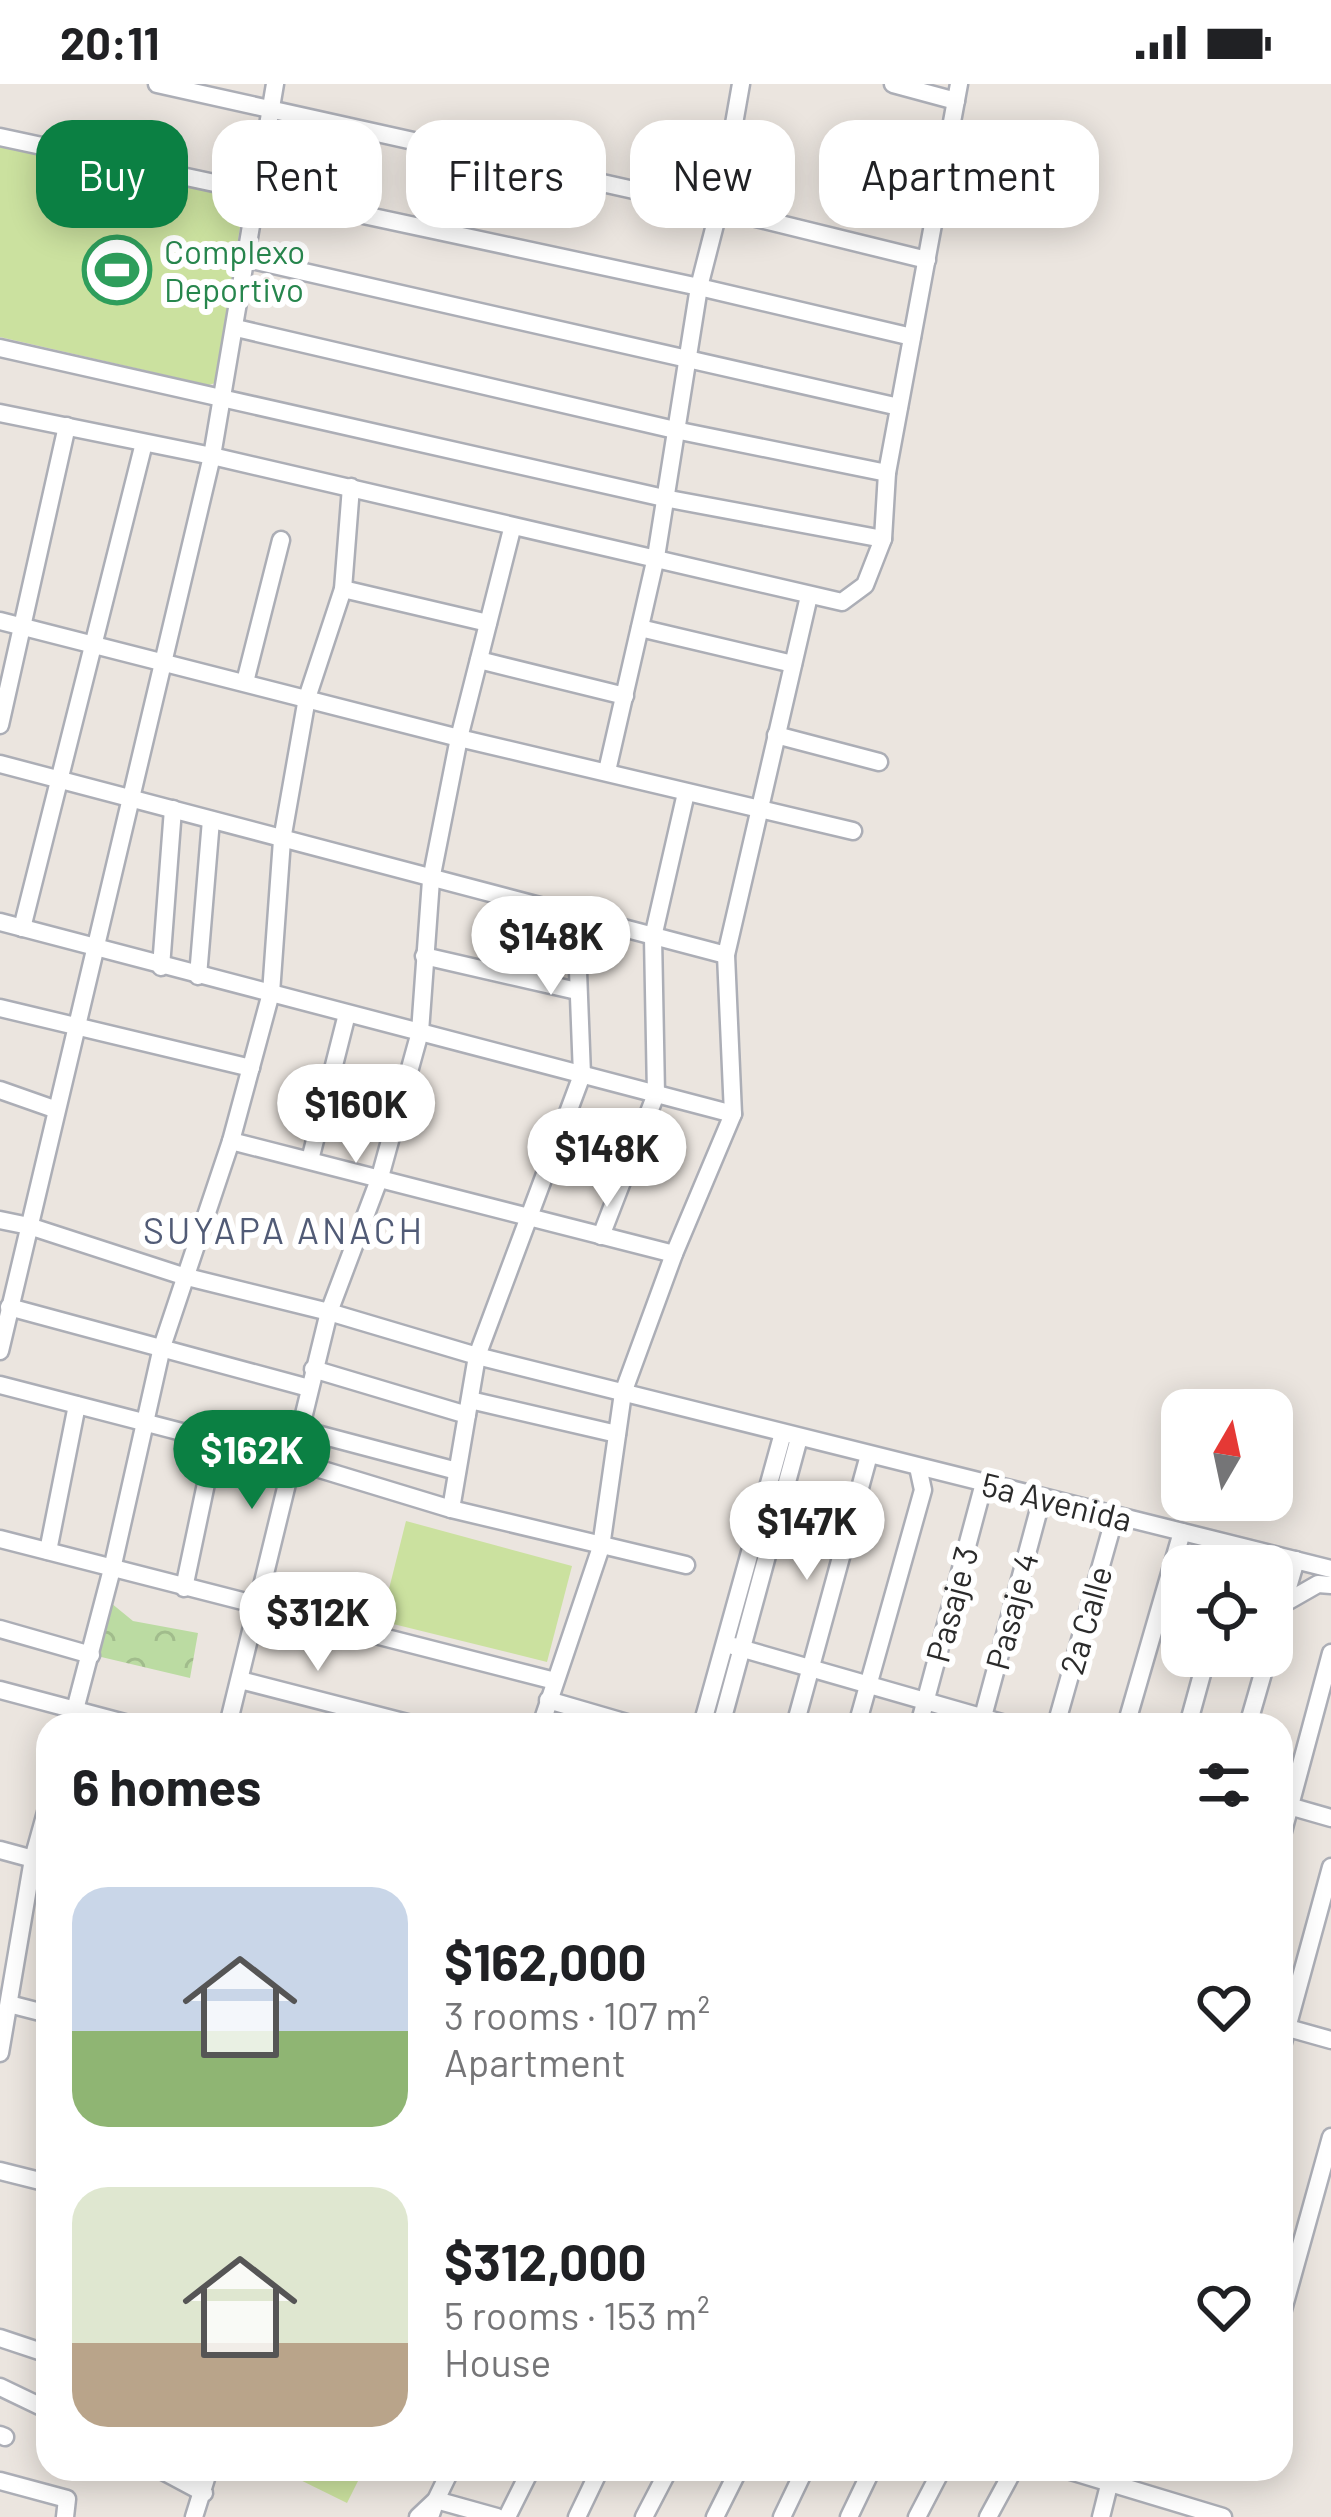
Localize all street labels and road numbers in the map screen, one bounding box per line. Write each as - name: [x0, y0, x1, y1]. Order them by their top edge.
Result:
- street label: 5a Avenida: [978, 1463, 1136, 1539]
- street label: Pasaje 3: [916, 1542, 986, 1666]
- street label: Pasaje 4: [976, 1548, 1046, 1674]
- street label: 2a Calle: [1051, 1561, 1119, 1679]

